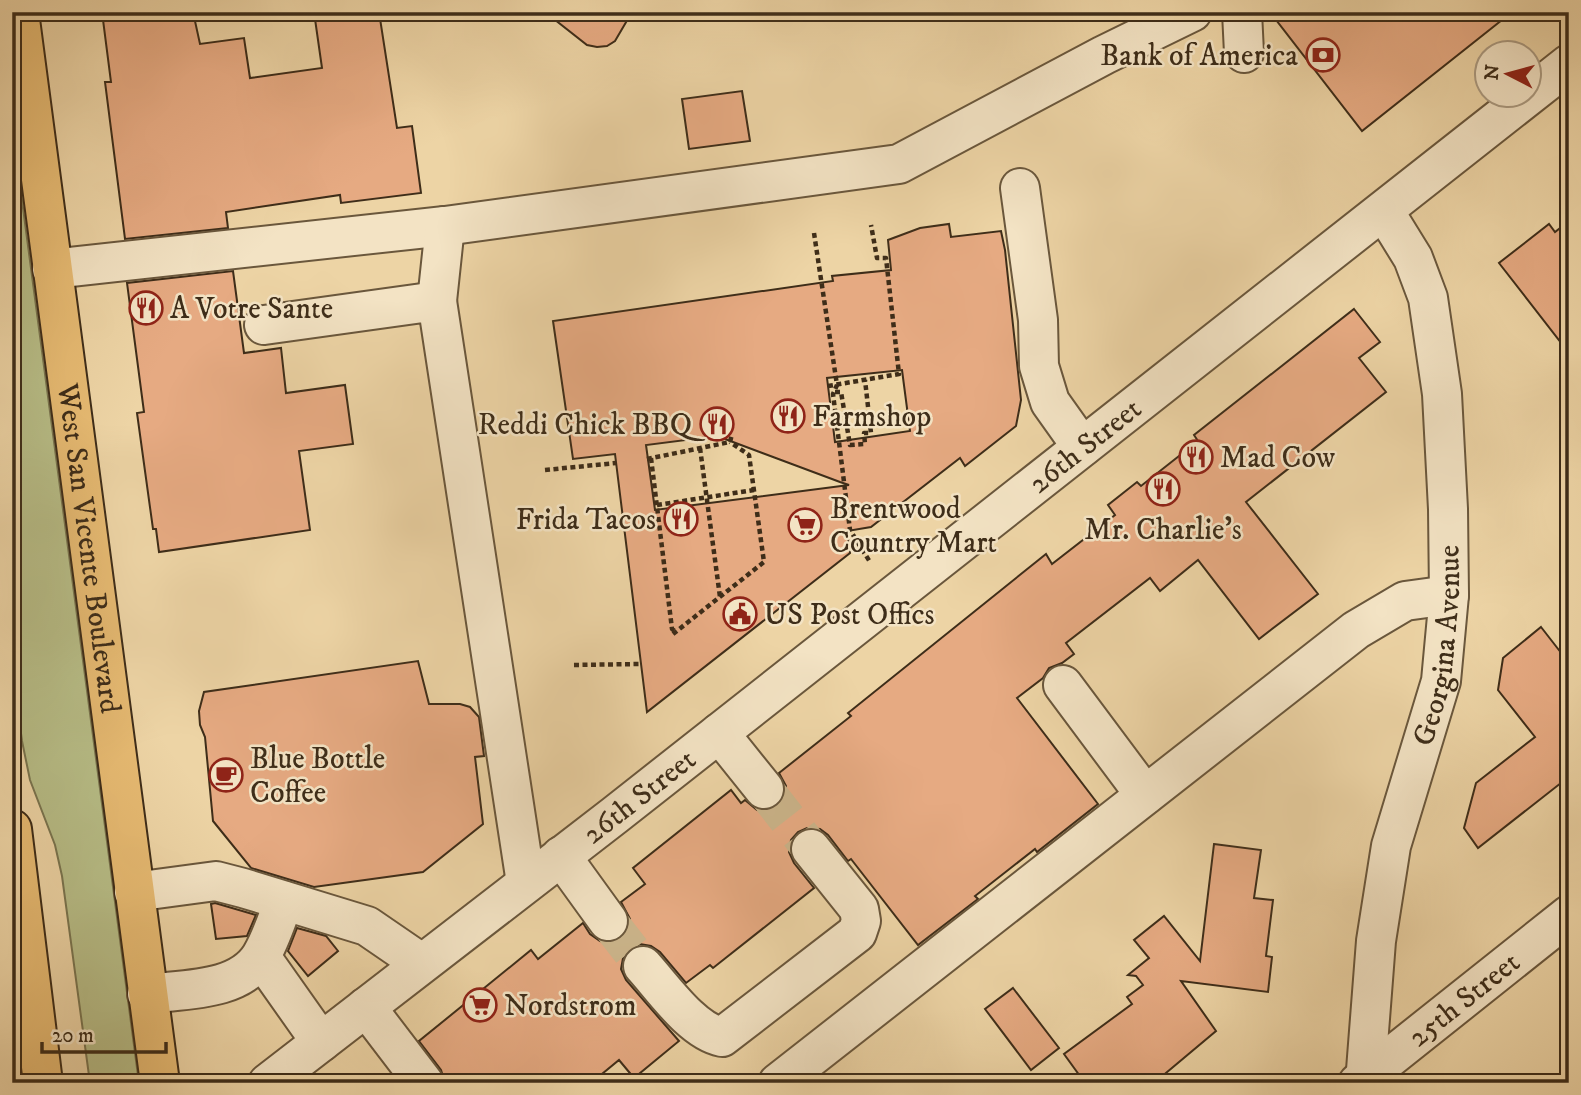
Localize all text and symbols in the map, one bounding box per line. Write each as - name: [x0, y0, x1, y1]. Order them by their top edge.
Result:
- bank icon: Bank of America: [1304, 36, 1342, 74]
- place label: Bank of America: [1100, 38, 1298, 75]
- north arrow: [1472, 38, 1542, 108]
- text: N: [1480, 63, 1505, 81]
- restaurant icon: A Votre Sante: [127, 289, 165, 327]
- place label: A Votre Sante: [170, 291, 333, 328]
- street label: West San Vicente Boulevard: [48, 380, 128, 716]
- street label: 26th Street: [1022, 391, 1149, 502]
- restaurant icon: Farmshop: [769, 397, 807, 435]
- place label: Farmshop: [812, 399, 931, 436]
- restaurant icon: Reddi Chick BBQ: [698, 405, 736, 443]
- place label: Reddi Chick BBQ: [478, 407, 706, 444]
- restaurant icon: Mad Cow: [1177, 438, 1215, 476]
- place label: Mad Cow: [1220, 440, 1335, 477]
- restaurant icon: Mr. Charlie's: [1144, 470, 1182, 508]
- place label: Brentwood Country Mart: [830, 491, 997, 562]
- restaurant icon: Frida Tacos: [662, 500, 700, 538]
- place label: Frida Tacos: [516, 502, 656, 539]
- supermarket icon: Brentwood Country Mart: [786, 506, 824, 544]
- place label: Mr. Charlie's: [1084, 512, 1242, 549]
- street label: Georgina Avenue: [1405, 545, 1469, 750]
- public building icon: US Post Offics: [721, 595, 759, 633]
- place label: US Post Offics: [764, 597, 934, 634]
- place label: Blue Bottle Coffee: [250, 741, 385, 812]
- street label: 26th Street: [576, 742, 704, 853]
- cafe icon: Blue Bottle Coffee: [207, 756, 245, 794]
- street label: 25th Street: [1401, 944, 1528, 1056]
- supermarket icon: Nordstrom: [461, 986, 499, 1024]
- place label: Nordstrom: [504, 988, 636, 1025]
- scale bar: [42, 1011, 166, 1055]
- text: 20 m: [52, 1023, 94, 1049]

